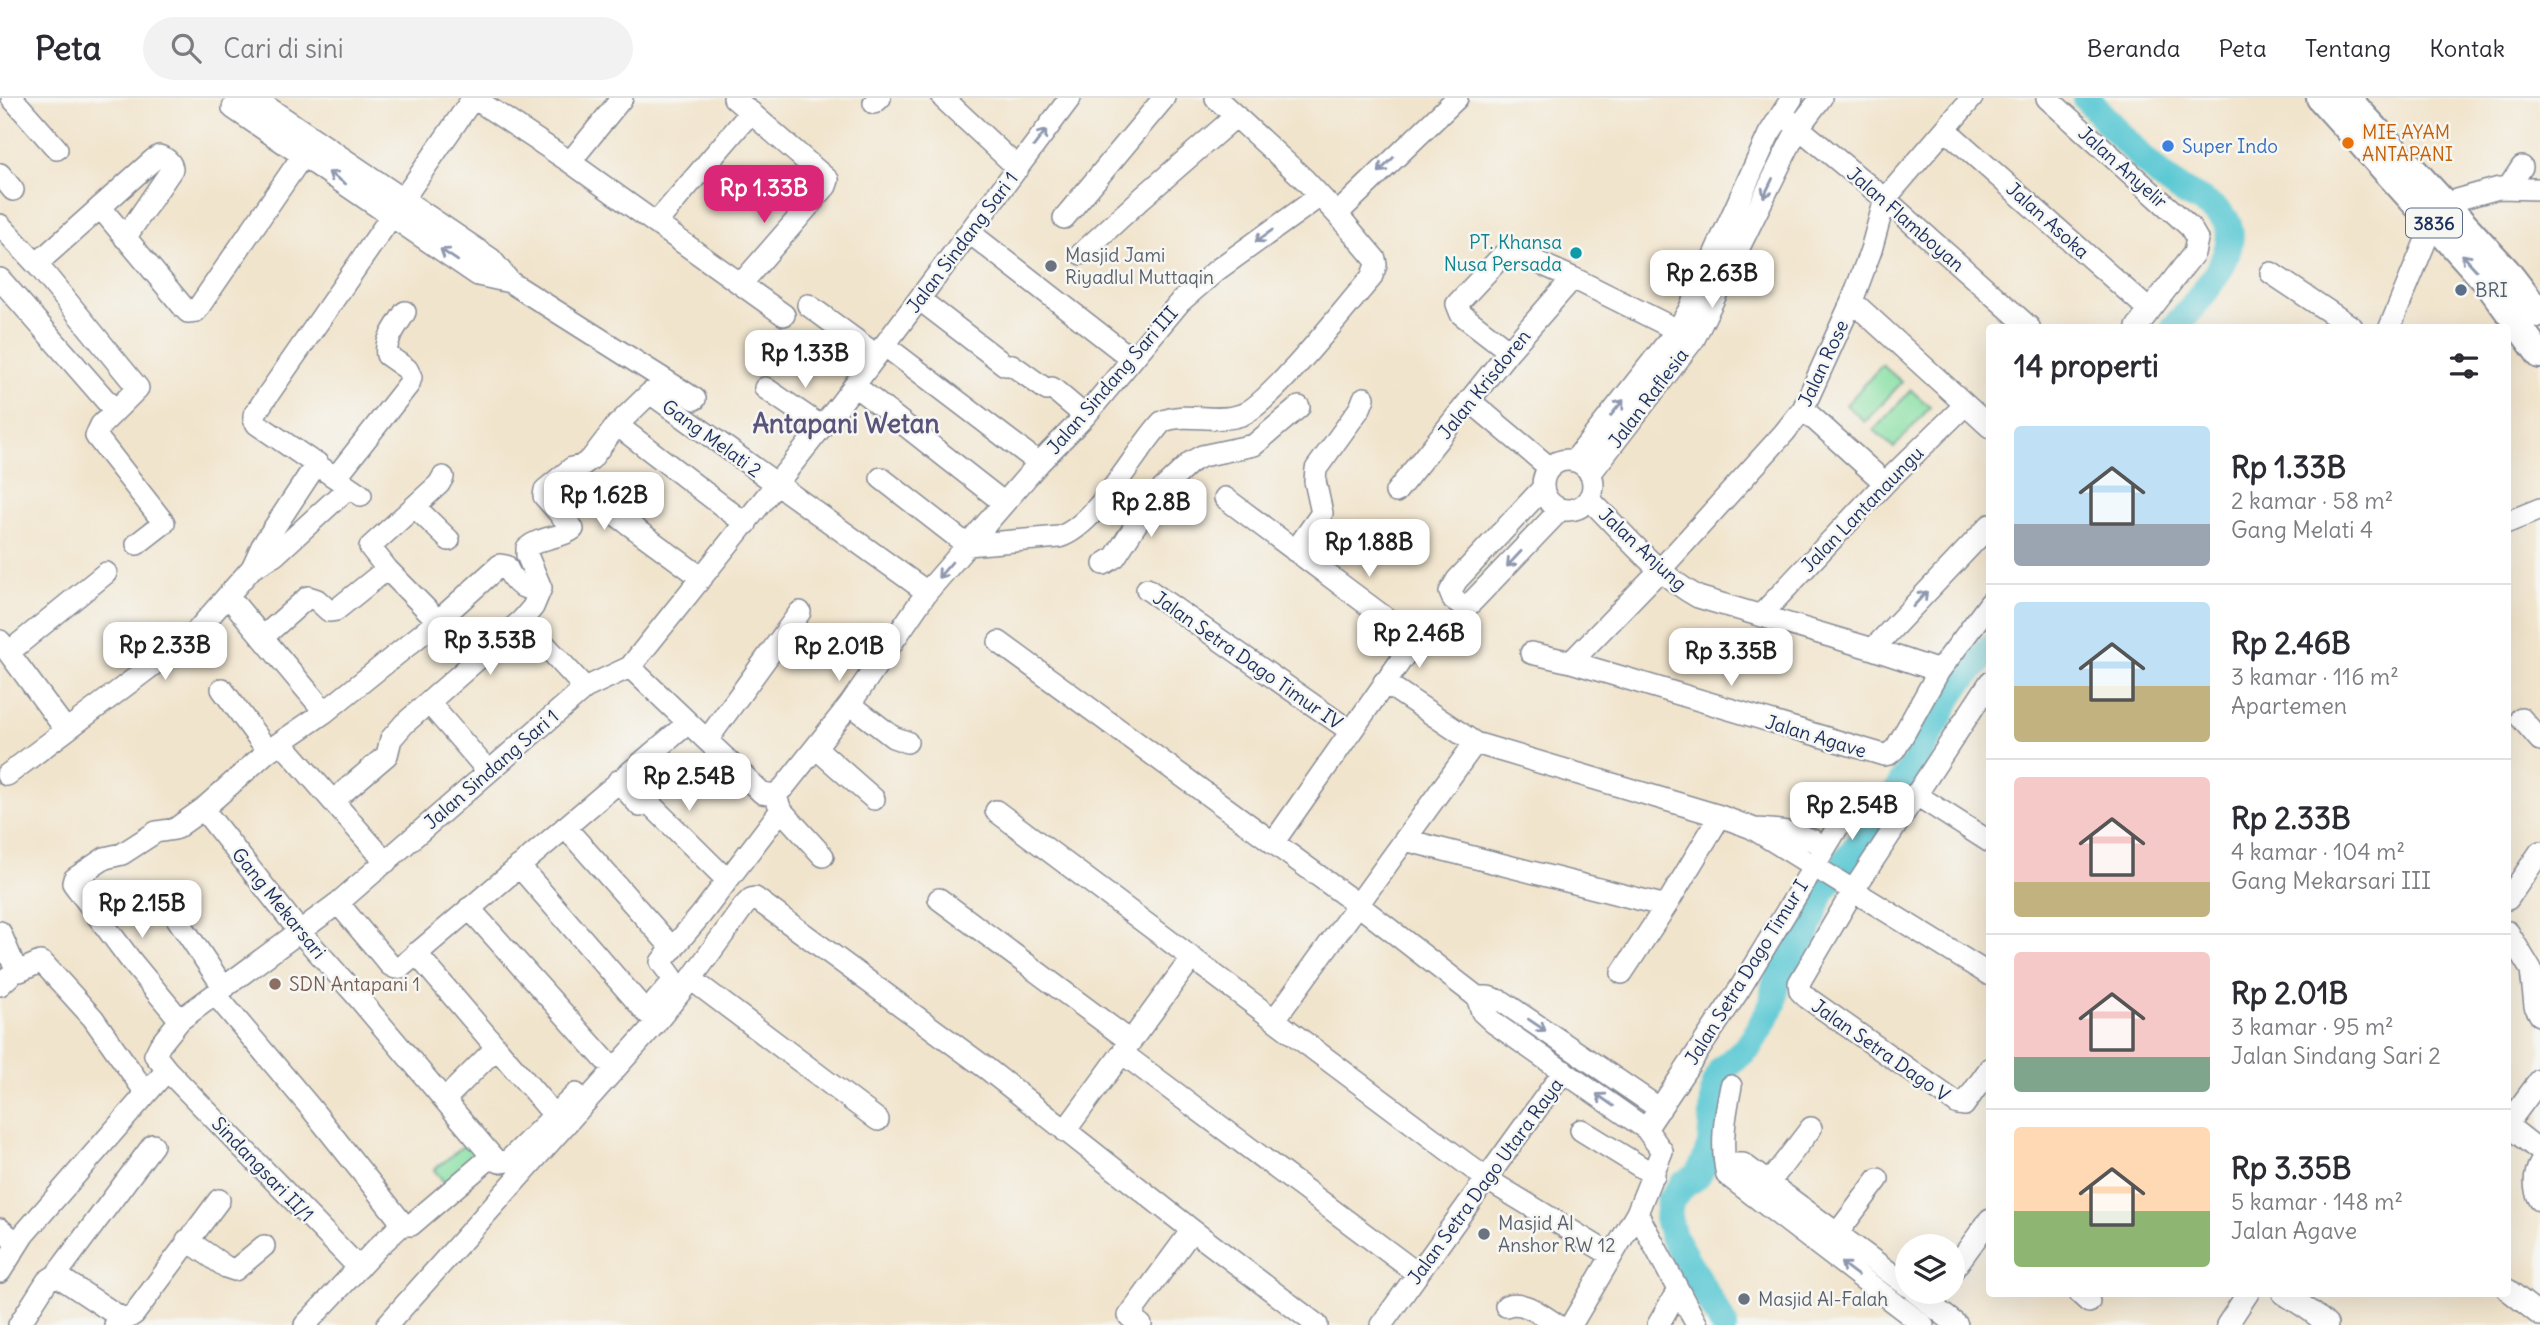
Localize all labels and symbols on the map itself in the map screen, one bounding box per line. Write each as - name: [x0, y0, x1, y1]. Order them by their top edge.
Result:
- place label: MIE AYAM ANTAPANI: [2362, 120, 2453, 166]
- street label: Jalan Anyelir: [2074, 121, 2173, 213]
- one-way arrow: [1033, 129, 1048, 147]
- place label: Super Indo: [2182, 134, 2278, 158]
- marker: MIE AYAM ANTAPANI: [2340, 135, 2356, 151]
- marker: Super Indo: [2160, 138, 2176, 154]
- one-way arrow: [1377, 157, 1394, 174]
- street label: Jalan Flamboyan: [1842, 162, 1970, 276]
- pin: Rp 1.33B: [692, 166, 836, 225]
- street label: Jalan Sindang Sari 1: [901, 167, 1023, 317]
- one-way arrow: [327, 170, 347, 184]
- one-way arrow: [1761, 177, 1775, 198]
- street label: Jalan Asoka: [2002, 177, 2094, 263]
- road number: 3836: [2406, 208, 2462, 238]
- one-way arrow: [1255, 229, 1274, 243]
- place label: PT. Khansa Nusa Persada: [1444, 230, 1562, 276]
- place label: Masjid Jami Riyadlul Muttaqin: [1065, 243, 1214, 289]
- marker: PT. Khansa Nusa Persada: [1568, 245, 1584, 261]
- one-way arrow: [440, 248, 459, 262]
- pin: Rp 2.63B: [1640, 250, 1784, 310]
- one-way arrow: [2460, 254, 2477, 271]
- marker: Masjid Jami Riyadlul Muttaqin: [1043, 258, 1059, 274]
- place label: BRI: [2475, 278, 2508, 302]
- marker: BRI: [2453, 282, 2469, 298]
- street label: Jalan Sindang Sari III: [1041, 301, 1183, 459]
- street label: Jalan Rose: [1793, 316, 1853, 410]
- street label: Jalan Krisdoren: [1433, 324, 1535, 444]
- pin: Rp 1.33B: [733, 330, 877, 390]
- street label: Jalan Raflesia: [1603, 343, 1693, 452]
- street label: Gang Melati 2: [658, 394, 766, 482]
- one-way arrow: [1609, 399, 1624, 417]
- district label: Antapani Wetan: [752, 407, 940, 440]
- street label: Jalan Lantanaungu: [1796, 441, 1928, 577]
- pin: Rp 1.62B: [532, 472, 676, 532]
- pin: Rp 2.8B: [1086, 480, 1216, 539]
- street label: Jalan Anjung: [1594, 502, 1692, 596]
- pin: Rp 1.88B: [1297, 519, 1441, 579]
- one-way arrow: [1505, 550, 1522, 567]
- one-way arrow: [938, 561, 953, 579]
- street label: Jalan Setra Dago Timur IV: [1149, 585, 1347, 735]
- one-way arrow: [1912, 590, 1928, 608]
- pin: Rp 2.46B: [1347, 610, 1491, 670]
- pin: Rp 3.53B: [418, 618, 562, 677]
- pin: Rp 2.33B: [93, 622, 237, 682]
- pin: Rp 2.01B: [767, 624, 911, 683]
- pin: Rp 3.35B: [1659, 628, 1803, 688]
- street label: Jalan Sindang Sari 1: [419, 704, 563, 834]
- street label: Jalan Agave: [1763, 709, 1869, 763]
- pin: Rp 2.54B: [617, 754, 761, 813]
- pin: Rp 2.54B: [1780, 782, 1924, 842]
- street label: Gang Mekarsari: [227, 843, 331, 963]
- street label: Jalan Setra Dago Timur I: [1679, 875, 1813, 1069]
- pin: Rp 2.15B: [70, 880, 214, 940]
- place label: SDN Antapani 1: [289, 972, 420, 996]
- marker: SDN Antapani 1: [267, 976, 283, 992]
- street label: Jalan Setra Dago V: [1807, 993, 1955, 1107]
- one-way arrow: [1527, 1018, 1546, 1032]
- street label: Jalan Setra Dago Utara Raya: [1402, 1073, 1568, 1289]
- one-way arrow: [1596, 1093, 1615, 1107]
- street label: Sindangsari II/1: [207, 1112, 319, 1226]
- place label: Masjid Al Anshor RW 12: [1498, 1211, 1616, 1257]
- marker: Masjid Al Anshor RW 12: [1476, 1226, 1492, 1242]
- one-way arrow: [1840, 1262, 1859, 1277]
- place label: Masjid Al-Falah: [1758, 1287, 1888, 1311]
- marker: Masjid Al-Falah: [1736, 1291, 1752, 1307]

